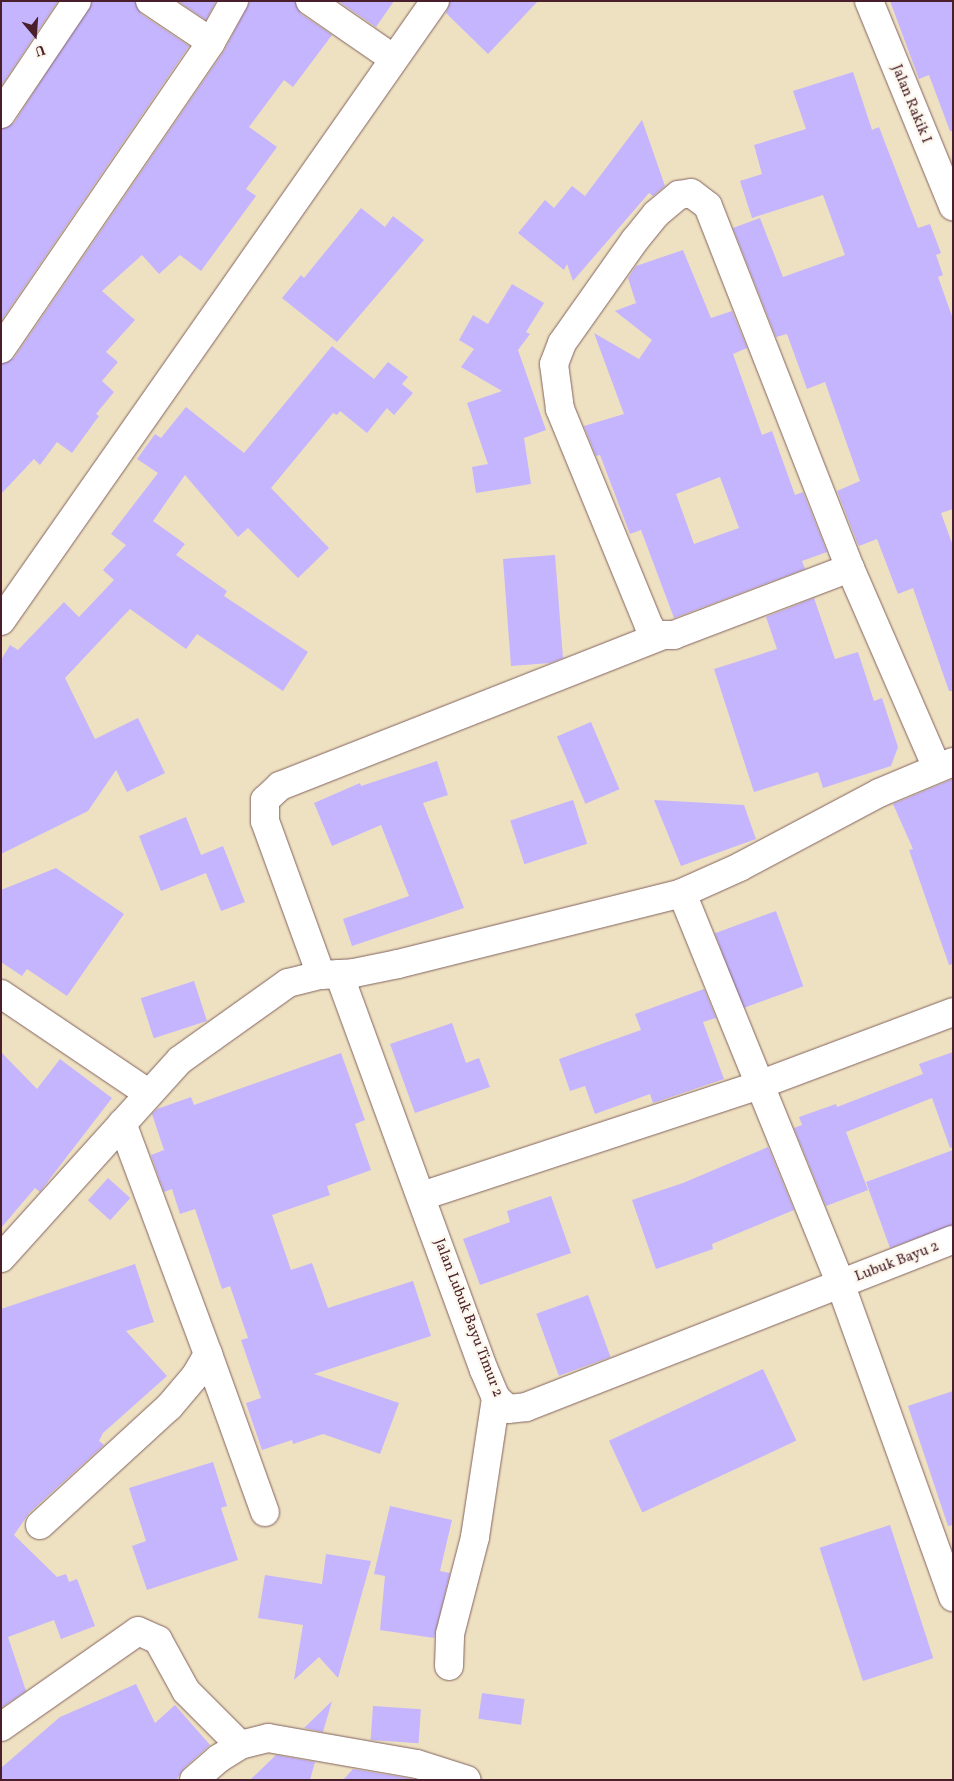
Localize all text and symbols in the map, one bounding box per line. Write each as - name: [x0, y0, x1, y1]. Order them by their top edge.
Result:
- north arrow: [10, 10, 60, 60]
- text: U: [32, 39, 47, 60]
- street label: Jalan Rakik I: [887, 62, 935, 146]
- street label: Jalan Lubuk Bayu Timur 2: [429, 1236, 507, 1400]
- street label: Lubuk Bayu 2: [852, 1238, 942, 1286]

